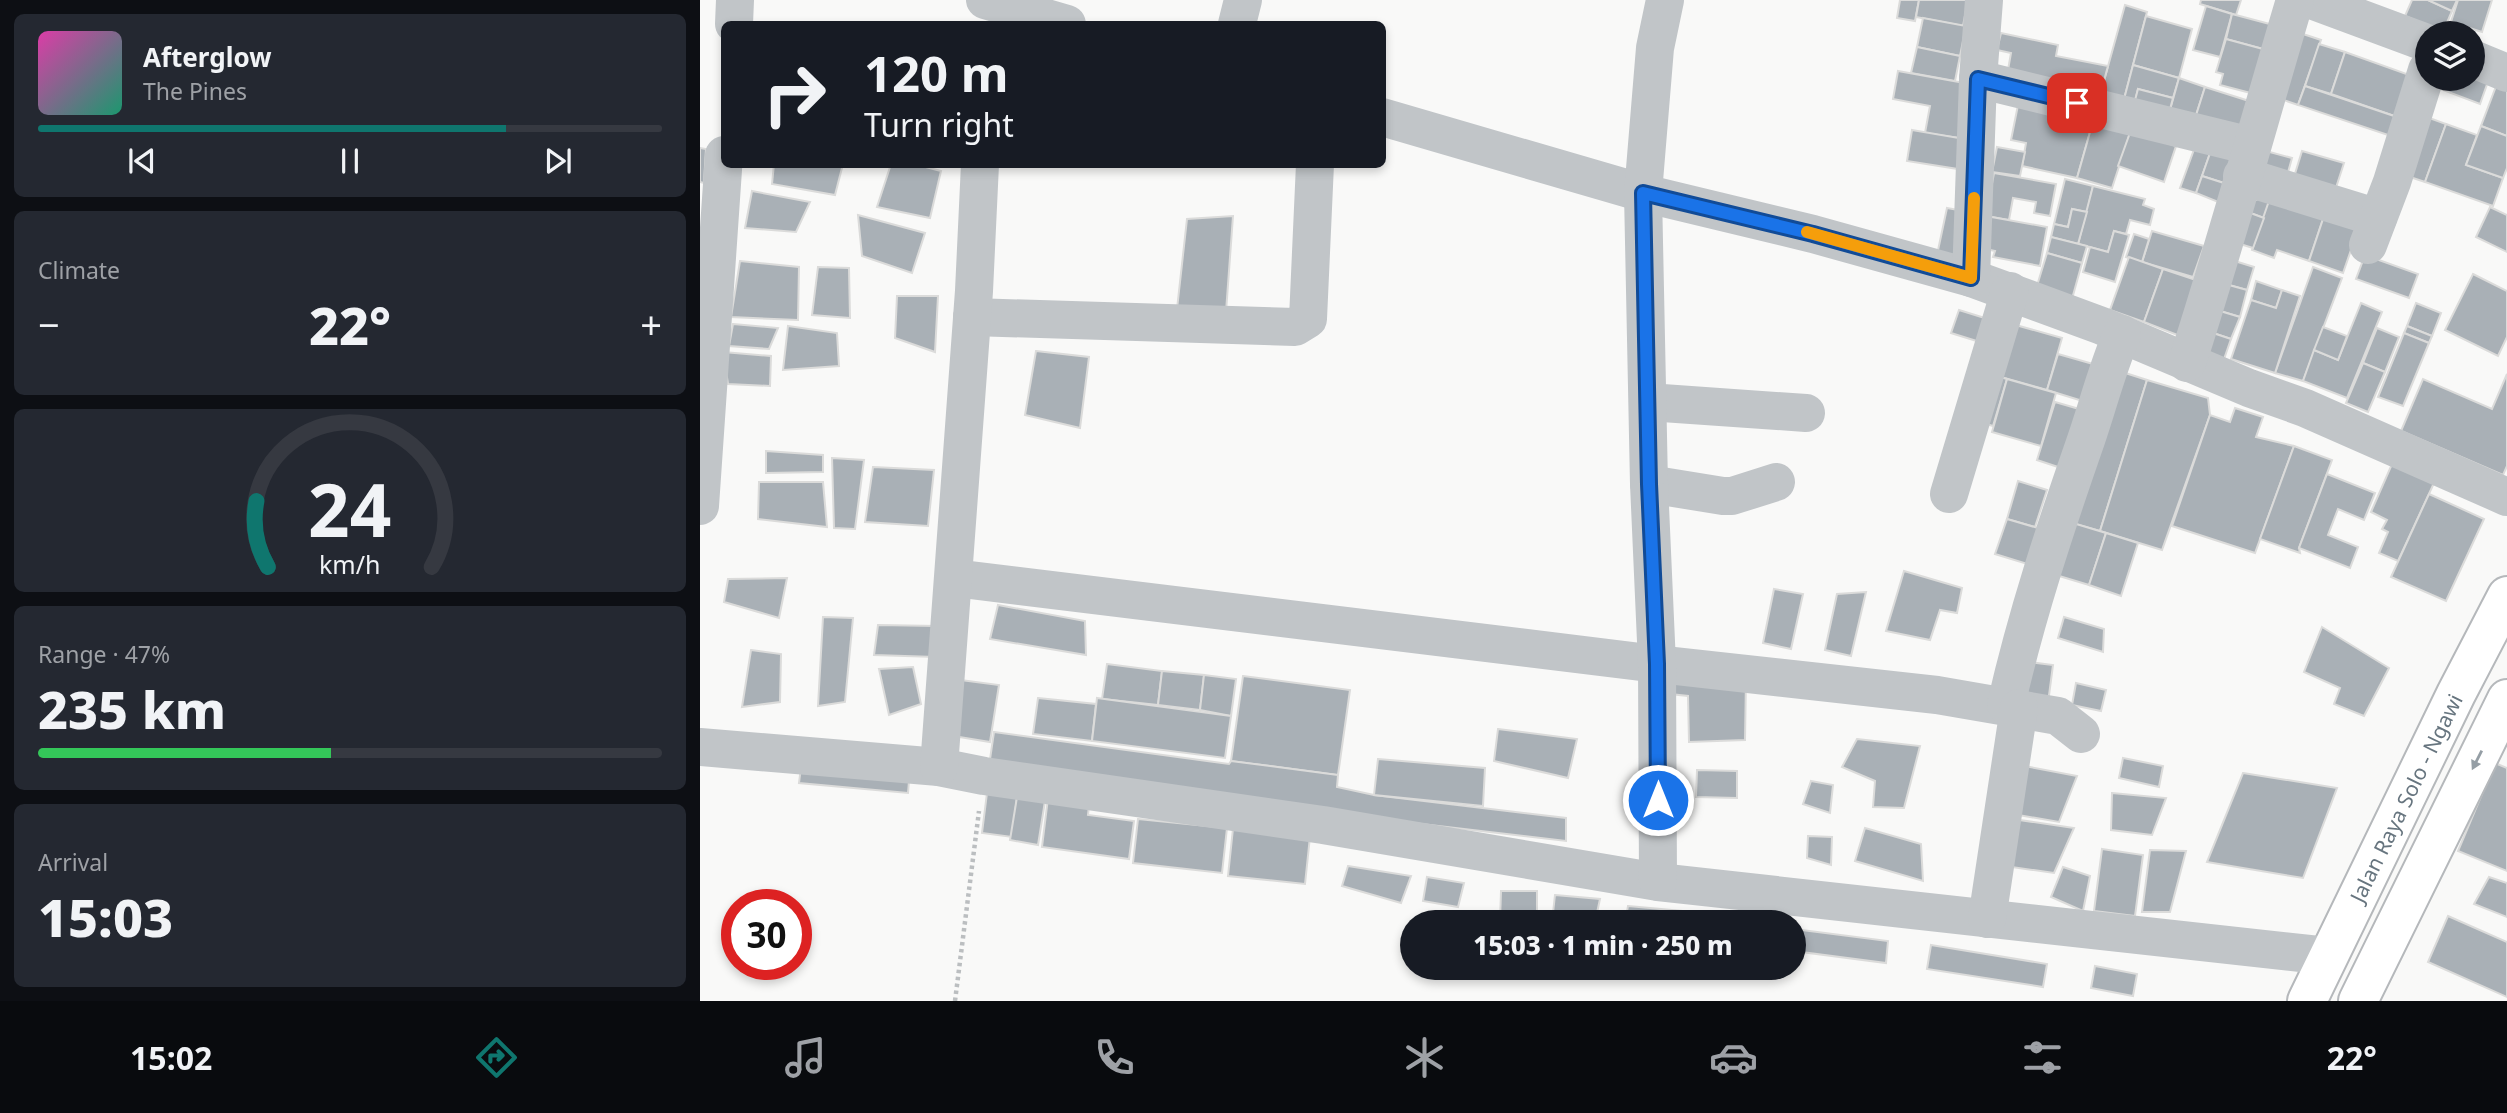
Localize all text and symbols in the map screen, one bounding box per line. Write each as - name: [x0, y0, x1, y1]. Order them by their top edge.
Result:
- map controls: [2415, 21, 2485, 91]
- button: layers: [2415, 21, 2485, 91]
- text: Afterglow: [143, 39, 271, 75]
- text: 120 m: [864, 40, 1009, 106]
- icon: right: [749, 49, 840, 140]
- pin: [2047, 73, 2107, 133]
- text: The Pines: [143, 75, 247, 107]
- icon: arrive: [2058, 84, 2096, 122]
- text: Turn right: [864, 103, 1014, 146]
- icon: previous: [123, 142, 161, 180]
- icon: pause: [331, 142, 369, 180]
- icon: next: [539, 142, 577, 180]
- text: Climate: [38, 254, 120, 286]
- text: 22°: [309, 289, 391, 360]
- text: −: [38, 298, 60, 350]
- text: +: [640, 298, 662, 350]
- text: 24: [308, 459, 392, 558]
- text: km/h: [319, 546, 381, 580]
- text: Range · 47%: [38, 638, 170, 670]
- text: 235 km: [38, 673, 226, 744]
- street label: Jalan Raya Solo - Ngawi: [2342, 689, 2469, 909]
- one-way arrow: [2471, 751, 2483, 771]
- position arrow: [1621, 763, 1695, 837]
- text: Arrival: [38, 846, 108, 878]
- text: 15:03: [38, 881, 173, 952]
- speed limit sign: 30: [721, 889, 812, 980]
- text: 15:03 · 1 min · 250 m: [1473, 927, 1733, 963]
- icon: directions: [472, 1033, 521, 1082]
- icon: music: [781, 1033, 830, 1082]
- icon: phone: [1090, 1033, 1139, 1082]
- icon: climate: [1400, 1033, 1449, 1082]
- icon: car: [1709, 1033, 1758, 1082]
- icon: filters: [2018, 1033, 2067, 1082]
- text: 15:02: [130, 1036, 212, 1079]
- text: 22°: [2327, 1036, 2377, 1079]

